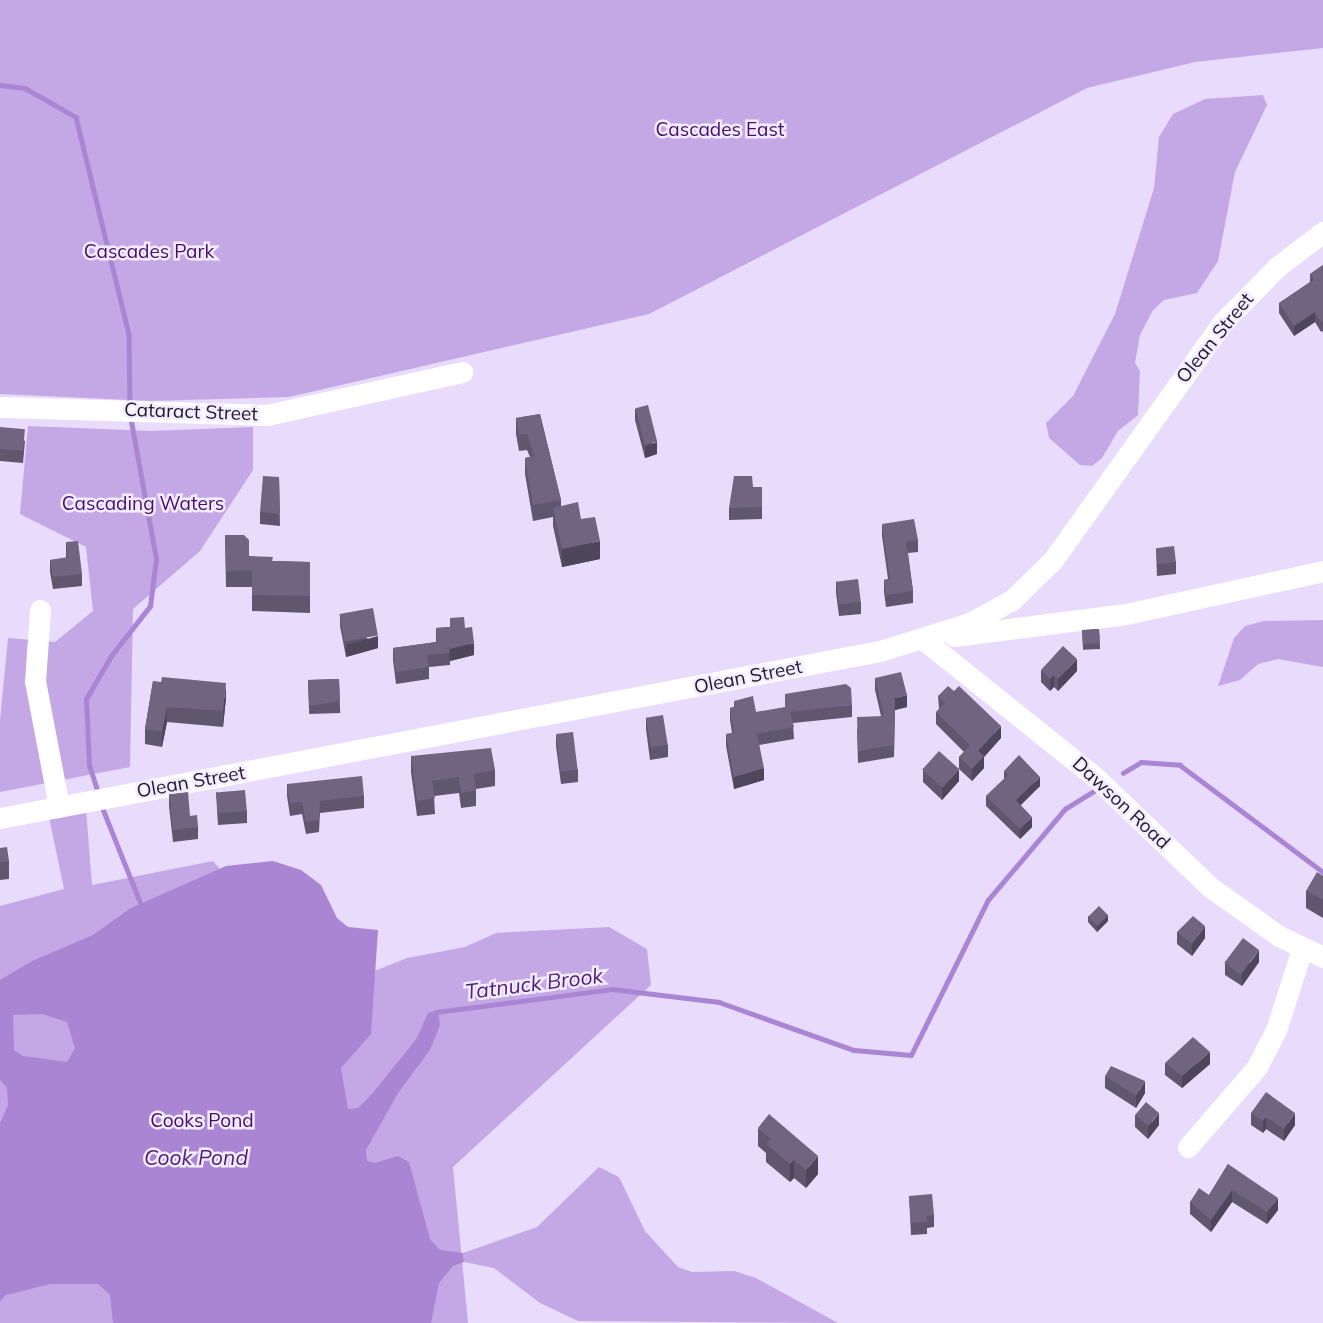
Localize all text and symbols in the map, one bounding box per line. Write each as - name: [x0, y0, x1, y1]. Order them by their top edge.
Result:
- park label: Cascades East: [656, 119, 784, 141]
- park label: Cascades Park: [84, 241, 214, 263]
- street label: Olean Street: [1172, 288, 1258, 388]
- street label: Cataract Street: [124, 398, 258, 426]
- park label: Cascading Waters: [62, 493, 224, 515]
- street label: Olean Street: [692, 655, 804, 699]
- street label: Dawson Road: [1068, 752, 1174, 854]
- street label: Olean Street: [135, 761, 247, 803]
- water label: Tatnuck Brook: [464, 962, 604, 1004]
- park label: Cooks Pond: [150, 1110, 254, 1132]
- water label: Cook Pond: [144, 1144, 248, 1170]

